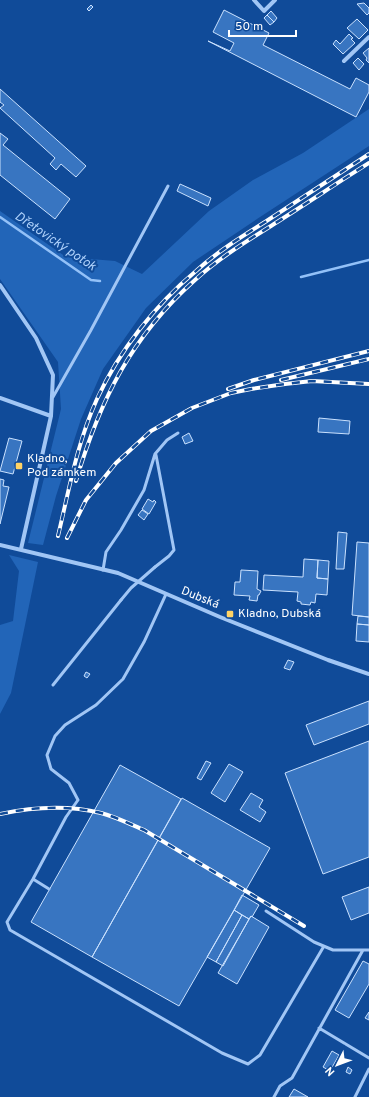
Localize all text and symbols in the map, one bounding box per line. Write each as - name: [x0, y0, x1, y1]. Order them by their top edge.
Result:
- scale bar: [229, 12, 296, 38]
- text: 50 m: [235, 19, 263, 35]
- water label: Dřetovický potok: [11, 209, 99, 275]
- place label: Kladno, Pod zámkem: [27, 451, 96, 481]
- marker: Kladno, Pod zámkem: [14, 461, 24, 471]
- street label: Dubská: [179, 583, 221, 613]
- place label: Kladno, Dubská: [238, 606, 321, 622]
- marker: Kladno, Dubská: [225, 609, 235, 619]
- north arrow: [317, 1045, 357, 1085]
- text: N: [322, 1063, 338, 1079]

